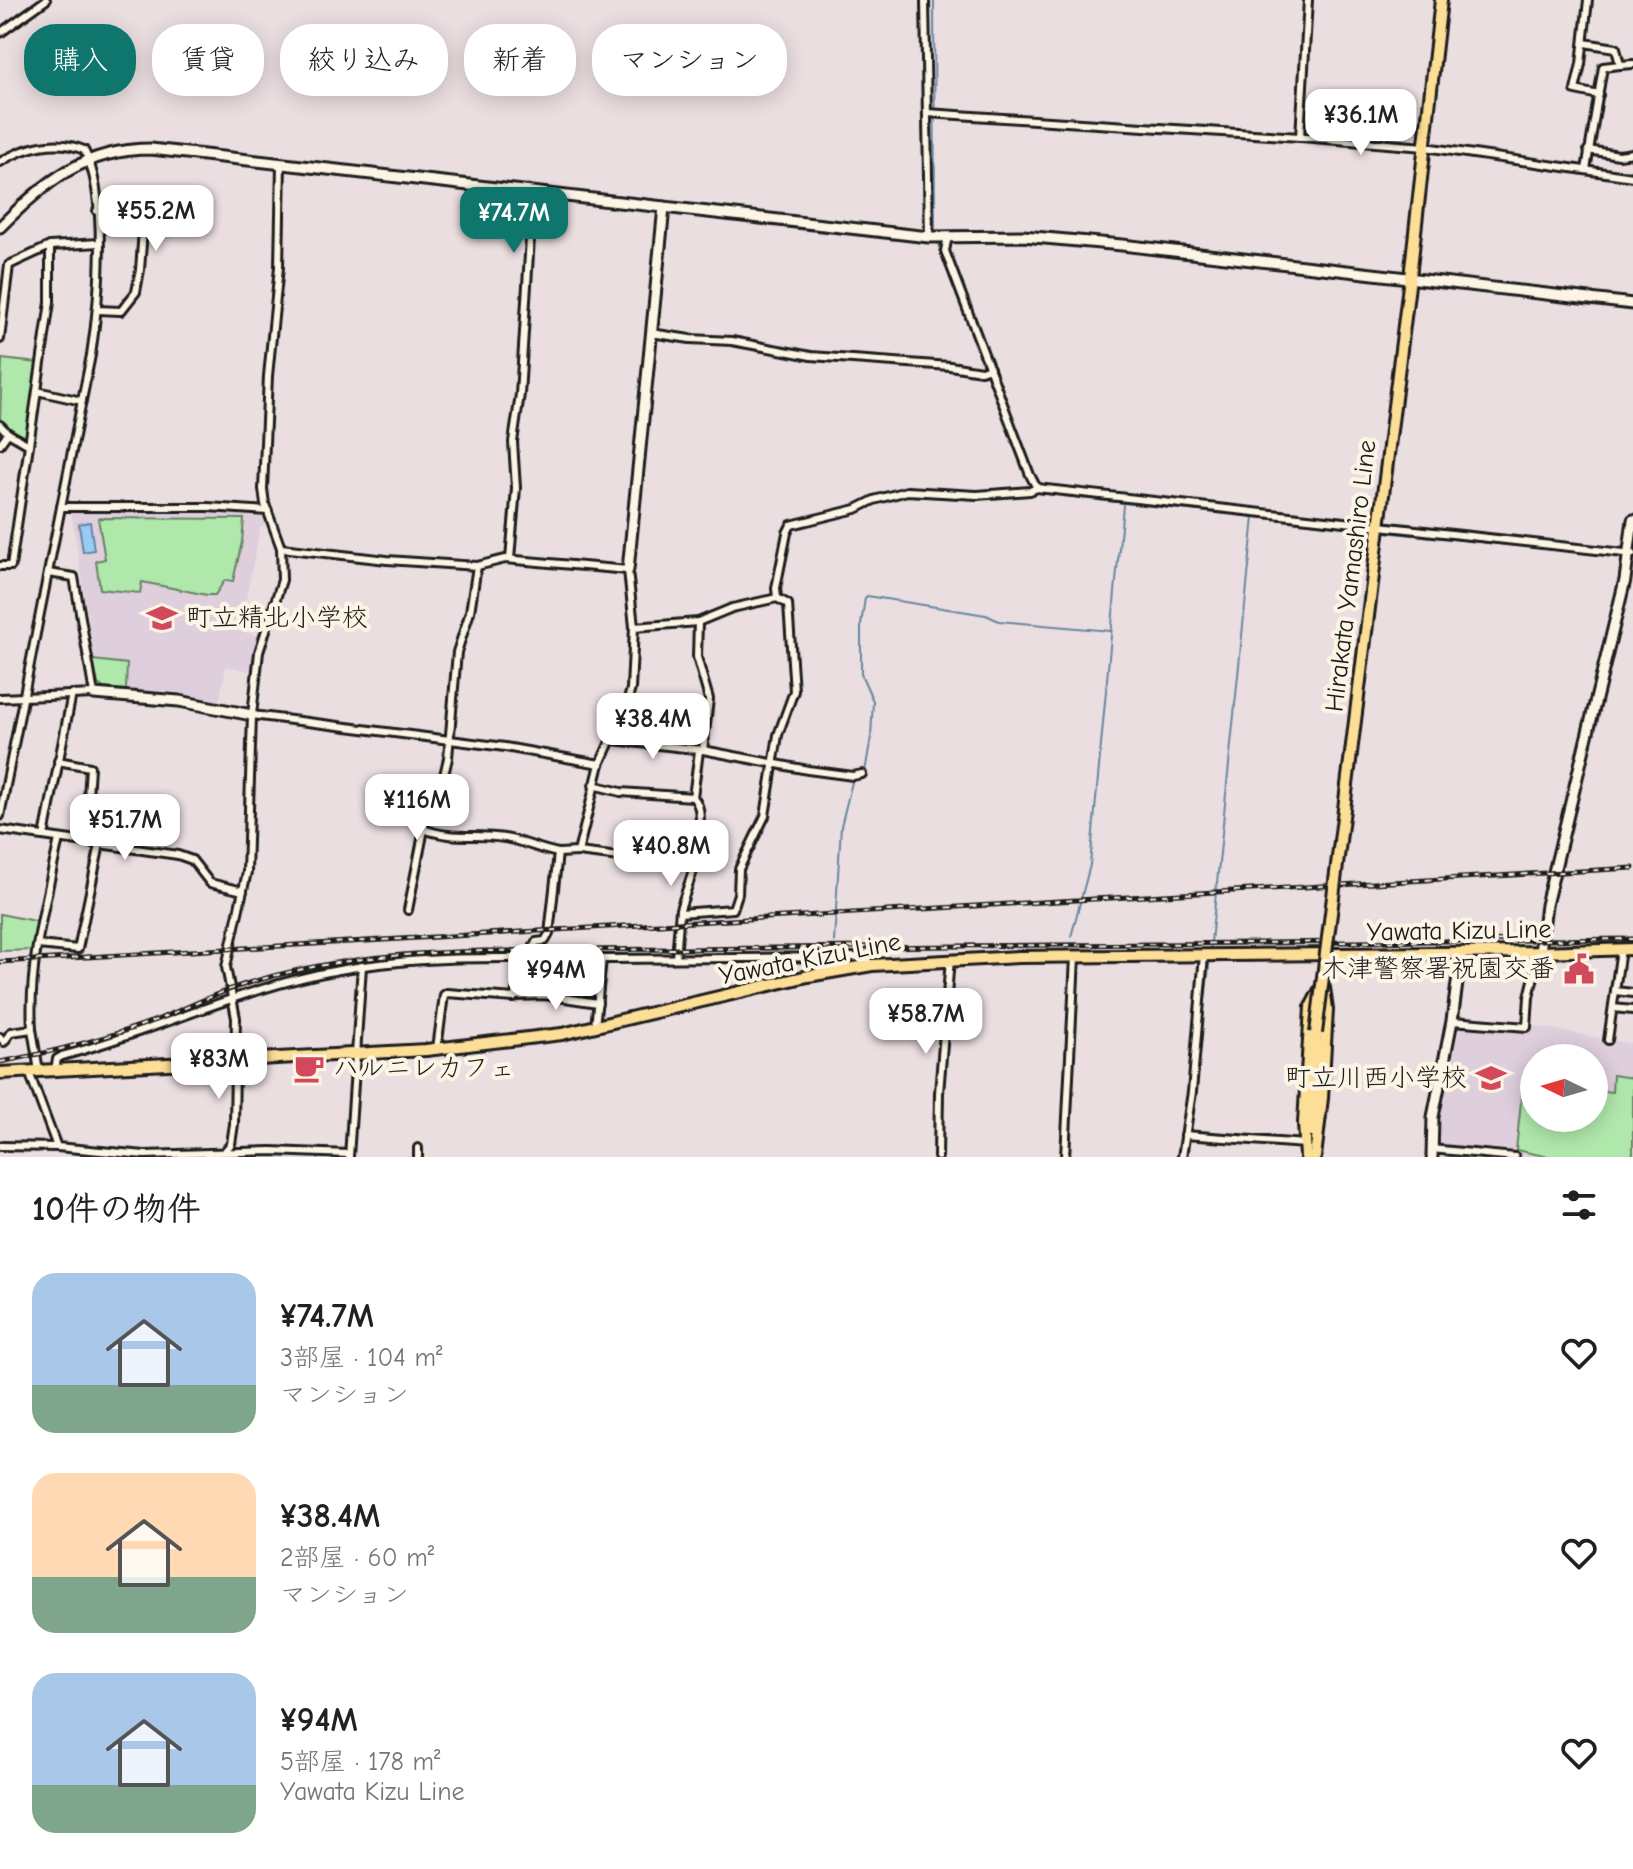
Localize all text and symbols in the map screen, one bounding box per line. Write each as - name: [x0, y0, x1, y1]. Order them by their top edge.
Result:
- chip: 購入: [24, 24, 136, 96]
- chip: 賃貸: [152, 24, 264, 96]
- chip: 絞り込み: [280, 24, 448, 96]
- chip: 新着: [464, 24, 576, 96]
- chip: マンション: [592, 24, 787, 96]
- pin: ¥36.1M: [1296, 89, 1426, 157]
- text: ¥36.1M: [1323, 100, 1399, 130]
- pin: ¥55.2M: [91, 185, 221, 253]
- pin: ¥74.7M: [449, 187, 579, 255]
- text: ¥55.2M: [116, 196, 196, 226]
- text: ¥74.7M: [478, 198, 550, 228]
- street label: Hirakata Yamashiro Line: [1319, 438, 1383, 714]
- school or university icon: 町立精北小学校: [145, 601, 179, 635]
- place label: 町立精北小学校: [186, 603, 368, 633]
- pin: ¥38.4M: [588, 693, 718, 761]
- text: ¥38.4M: [615, 704, 691, 734]
- pin: ¥116M: [361, 774, 473, 842]
- text: ¥116M: [383, 785, 451, 815]
- pin: ¥51.7M: [60, 794, 190, 862]
- text: ¥51.7M: [88, 805, 162, 835]
- pin: ¥40.8M: [606, 820, 736, 888]
- text: ¥40.8M: [632, 831, 710, 861]
- street label: Yawata Kizu Line: [1366, 914, 1552, 948]
- street label: Yawata Kizu Line: [717, 927, 903, 991]
- pin: ¥94M: [509, 944, 603, 1012]
- public building icon: 木津警察署祝園交番: [1562, 952, 1596, 986]
- place label: 木津警察署祝園交番: [1321, 954, 1555, 984]
- text: ¥94M: [526, 955, 586, 985]
- pin: ¥58.7M: [861, 988, 991, 1056]
- text: ¥58.7M: [887, 999, 965, 1029]
- pin: ¥83M: [172, 1033, 266, 1101]
- text: ¥83M: [189, 1044, 249, 1074]
- north arrow: [1520, 1044, 1608, 1132]
- map controls: [1520, 1044, 1608, 1132]
- cafe icon: ハルニレカフェ: [292, 1051, 326, 1085]
- place label: ハルニレカフェ: [333, 1053, 515, 1083]
- school or university icon: 町立川西小学校: [1474, 1061, 1508, 1095]
- place label: 町立川西小学校: [1285, 1063, 1467, 1093]
- icon: filters: [1557, 1183, 1601, 1227]
- text: 10件の物件: [32, 1189, 201, 1229]
- text: ¥74.7M: [280, 1296, 374, 1336]
- icon: home: [96, 1305, 192, 1401]
- icon: heart: [1557, 1331, 1601, 1375]
- text: 3部屋 · 104 m²: [280, 1343, 442, 1373]
- text: マンション: [280, 1380, 409, 1410]
- text: ¥38.4M: [280, 1496, 380, 1536]
- icon: home: [96, 1505, 192, 1601]
- icon: heart: [1557, 1531, 1601, 1575]
- text: 2部屋 · 60 m²: [280, 1543, 434, 1573]
- text: マンション: [280, 1580, 409, 1610]
- text: ¥94M: [280, 1700, 358, 1740]
- icon: home: [96, 1705, 192, 1801]
- icon: heart: [1557, 1731, 1601, 1775]
- text: 5部屋 · 178 m²: [280, 1747, 441, 1777]
- text: Yawata Kizu Line: [280, 1777, 465, 1807]

